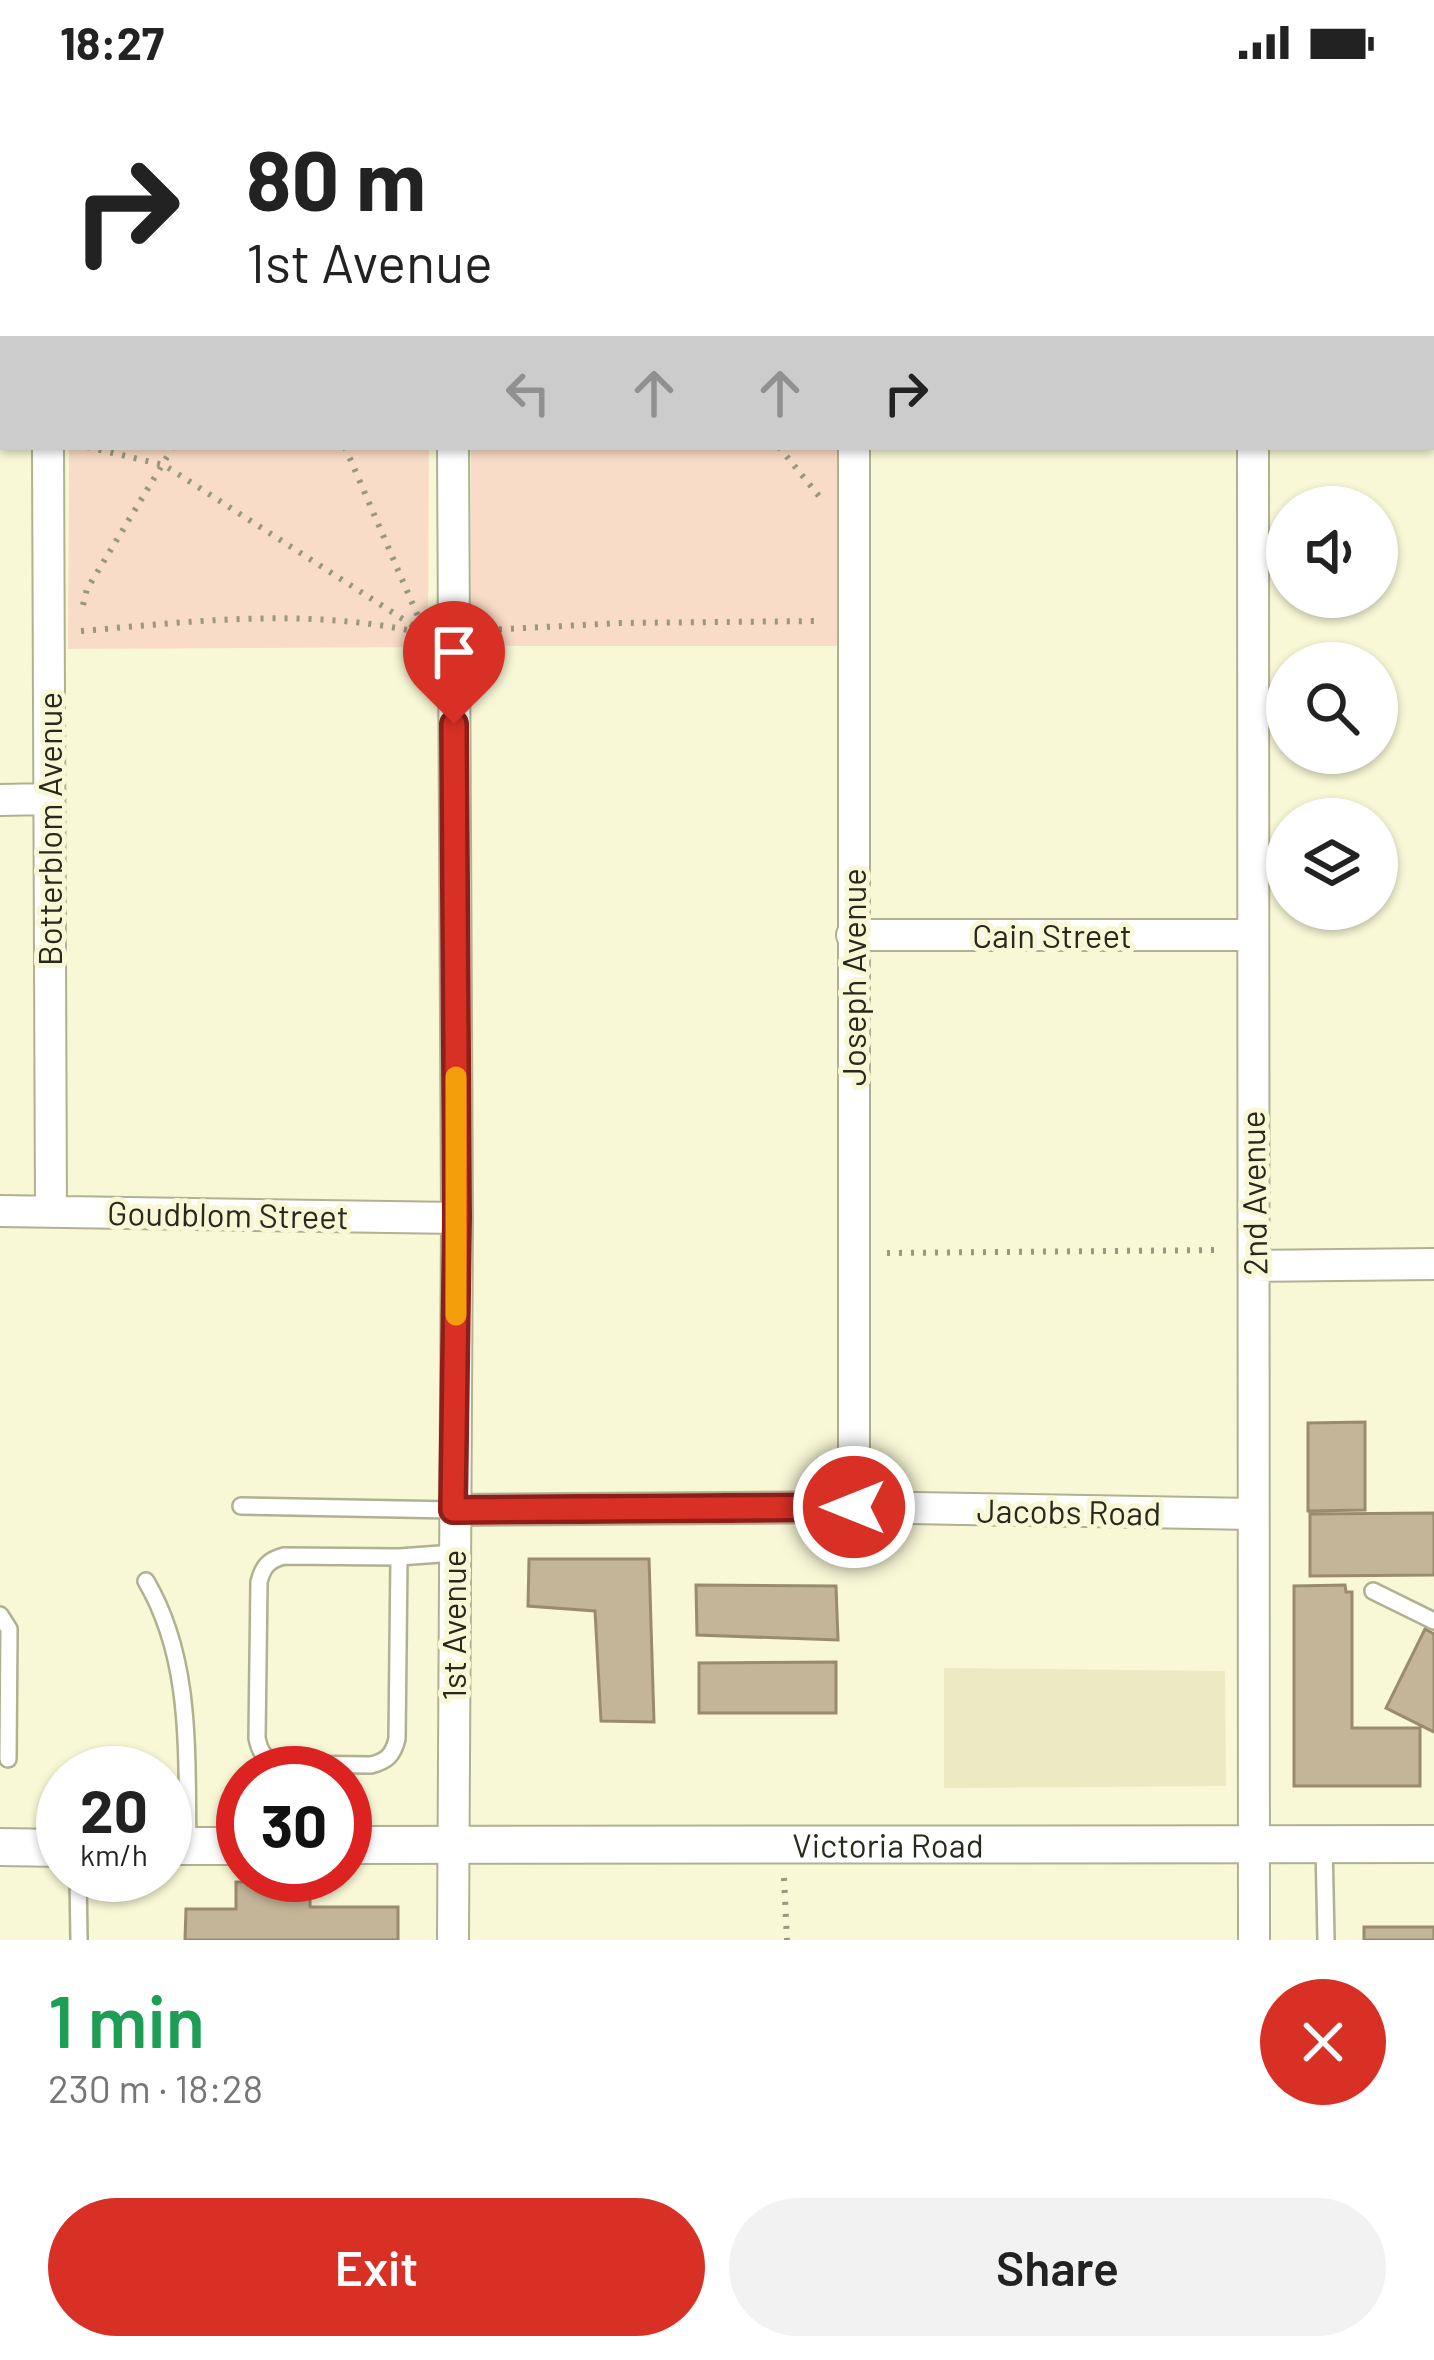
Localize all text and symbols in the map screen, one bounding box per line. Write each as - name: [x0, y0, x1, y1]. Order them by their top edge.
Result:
- text: 18:27: [60, 15, 164, 69]
- text: 80 m: [246, 127, 426, 228]
- icon: right: [48, 132, 204, 288]
- text: 1st Avenue: [246, 229, 493, 294]
- icon: left: [495, 360, 561, 426]
- icon: ahead: [621, 360, 687, 426]
- icon: ahead: [747, 360, 813, 426]
- icon: right: [873, 360, 939, 426]
- map controls: [1266, 486, 1398, 930]
- button: sound: [1266, 486, 1398, 618]
- pin: [403, 601, 505, 724]
- icon: arrive: [421, 619, 487, 685]
- button: search: [1266, 642, 1398, 774]
- street label: Botterblom Avenue: [29, 692, 69, 966]
- button: layers: [1266, 798, 1398, 930]
- street label: Joseph Avenue: [833, 868, 873, 1086]
- street label: Cain Street: [972, 915, 1132, 955]
- street label: 2nd Avenue: [1232, 1110, 1274, 1276]
- street label: Goudblom Street: [107, 1192, 349, 1236]
- position arrow: [791, 1444, 917, 1570]
- street label: Jacobs Road: [976, 1489, 1162, 1533]
- street label: 1st Avenue: [433, 1550, 473, 1700]
- speed limit sign: 30: [216, 1746, 372, 1902]
- text: 20: [80, 1773, 148, 1845]
- street label: Victoria Road: [792, 1824, 984, 1865]
- text: km/h: [80, 1836, 148, 1872]
- text: 1 min: [48, 1976, 205, 2062]
- button: close: [1260, 1979, 1386, 2105]
- text: 230 m · 18:28: [48, 2064, 263, 2111]
- button: Exit: [48, 2198, 705, 2336]
- button: Share: [729, 2198, 1386, 2336]

